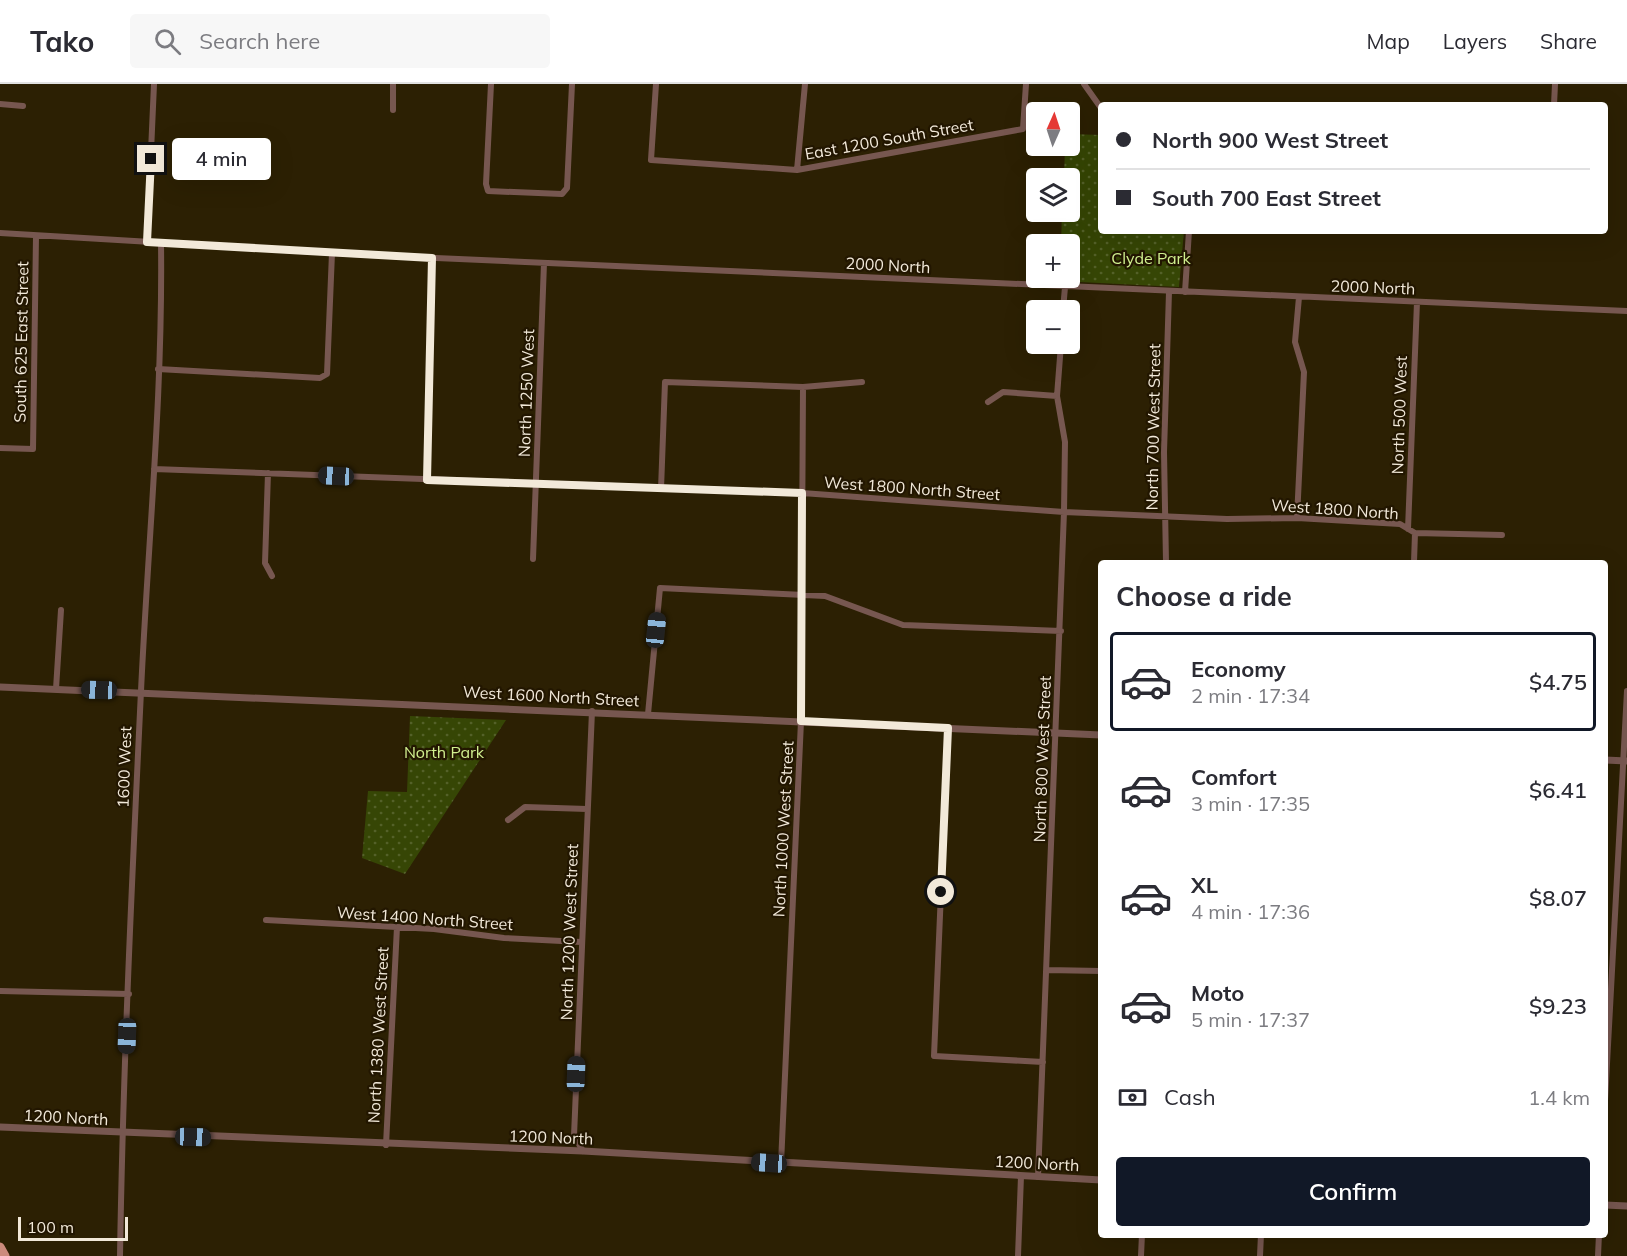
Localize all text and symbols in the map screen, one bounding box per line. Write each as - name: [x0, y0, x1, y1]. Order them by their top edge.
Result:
- search box: [130, 14, 550, 68]
- text: Tako: [30, 24, 94, 59]
- icon: search: [151, 25, 184, 58]
- text: Search here: [199, 27, 320, 55]
- text: Map: [1367, 28, 1410, 54]
- text: Layers: [1443, 28, 1507, 54]
- text: Share: [1540, 28, 1597, 54]
- north arrow: [1026, 102, 1080, 156]
- map controls: [1026, 102, 1080, 354]
- street label: East 1200 South Street: [803, 114, 975, 164]
- text: North 900 West Street: [1152, 126, 1388, 154]
- callout: 4 min: [172, 138, 271, 180]
- route end: [137, 145, 164, 172]
- text: 4 min: [196, 146, 247, 171]
- button: layers: [1026, 168, 1080, 222]
- text: South 700 East Street: [1152, 184, 1381, 212]
- button: +: [1026, 234, 1080, 288]
- park label: Clyde Park: [1111, 248, 1191, 268]
- street label: 2000 North: [845, 253, 931, 277]
- street label: South 625 East Street: [10, 261, 32, 423]
- street label: 2000 North: [1330, 276, 1416, 298]
- button: −: [1026, 300, 1080, 354]
- street label: North 1250 West: [514, 328, 538, 457]
- street label: North 700 West Street: [1142, 343, 1164, 511]
- street label: North 500 West: [1387, 355, 1411, 475]
- car: [318, 466, 354, 486]
- street label: West 1800 North Street: [823, 472, 1001, 504]
- street label: West 1800 North: [1270, 495, 1400, 523]
- text: Choose a ride: [1116, 579, 1292, 613]
- car: [645, 611, 667, 649]
- icon: car: [1119, 655, 1173, 709]
- text: Economy: [1191, 655, 1286, 683]
- text: $4.75: [1529, 668, 1587, 696]
- street label: North 800 West Street: [1029, 675, 1055, 843]
- car: [81, 680, 117, 700]
- street label: West 1600 North Street: [462, 681, 640, 711]
- text: 2 min · 17:34: [1191, 683, 1310, 708]
- street label: 1600 West: [113, 725, 135, 808]
- street label: North 1000 West Street: [768, 740, 798, 918]
- park label: North Park: [404, 742, 485, 762]
- icon: car: [1119, 763, 1173, 817]
- text: Comfort: [1191, 763, 1277, 791]
- text: $6.41: [1529, 776, 1587, 804]
- text: 3 min · 17:35: [1191, 791, 1310, 816]
- street label: North 1200 West Street: [556, 843, 582, 1021]
- icon: car: [1119, 871, 1173, 925]
- text: XL: [1191, 871, 1218, 899]
- route start: [927, 878, 954, 905]
- text: $8.07: [1529, 884, 1587, 912]
- text: 4 min · 17:36: [1191, 899, 1310, 924]
- street label: West 1400 North Street: [336, 902, 514, 934]
- street label: North 1380 West Street: [363, 946, 393, 1124]
- icon: car: [1119, 979, 1173, 1033]
- text: Moto: [1191, 979, 1244, 1007]
- text: $9.23: [1529, 992, 1587, 1020]
- text: 5 min · 17:37: [1191, 1007, 1310, 1032]
- car: [117, 1018, 137, 1054]
- car: [566, 1056, 586, 1092]
- icon: cash: [1116, 1081, 1149, 1114]
- text: Cash: [1164, 1083, 1216, 1111]
- text: 1.4 km: [1528, 1085, 1590, 1110]
- street label: 1200 North: [23, 1105, 109, 1129]
- street label: 1200 North: [508, 1126, 594, 1148]
- car: [175, 1127, 211, 1147]
- street label: 1200 North: [994, 1151, 1080, 1175]
- car: [750, 1153, 788, 1173]
- button: Confirm: [1116, 1157, 1590, 1226]
- scale bar: [18, 1214, 128, 1242]
- text: 100 m: [27, 1217, 74, 1237]

